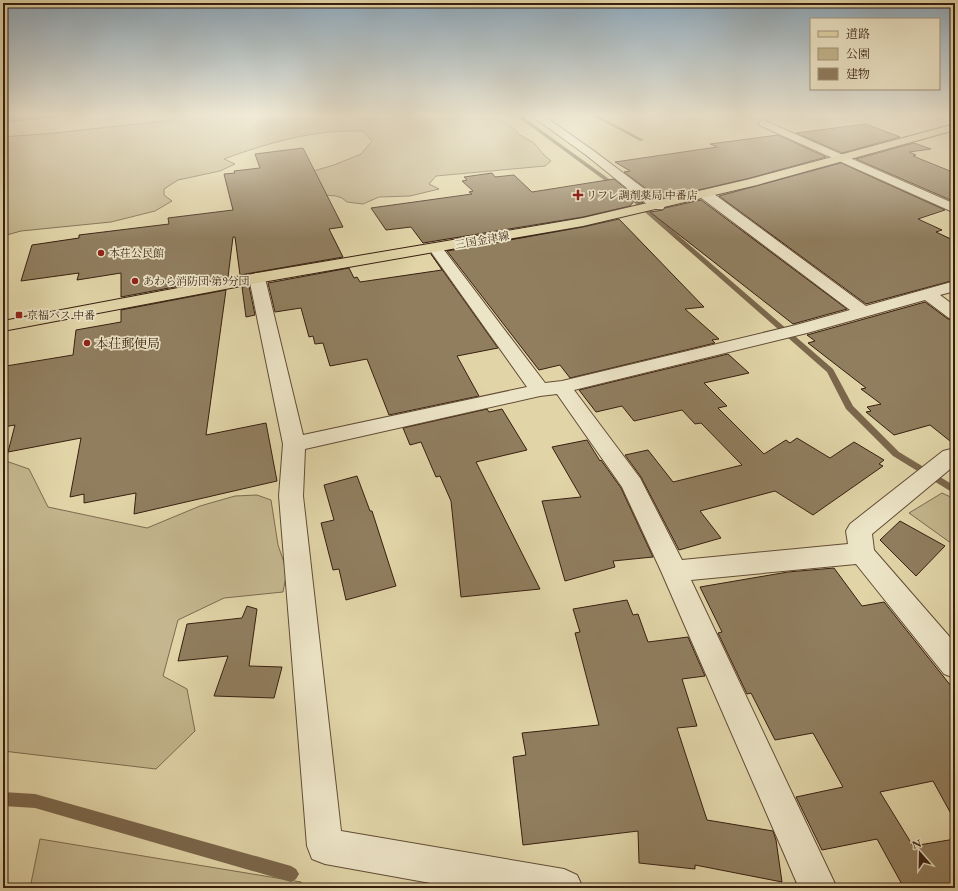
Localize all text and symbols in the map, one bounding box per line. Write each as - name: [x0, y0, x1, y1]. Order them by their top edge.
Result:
- legend: [810, 18, 940, 90]
- text: 道路: [846, 26, 870, 42]
- text: 公園: [846, 46, 870, 62]
- text: 建物: [846, 66, 870, 82]
- place label: リフレ調剤薬局 中番店: [586, 188, 698, 202]
- marker: リフレ調剤薬局 中番店: [573, 190, 583, 200]
- street label: 三国金津線: [454, 228, 510, 252]
- place label: 本荘公民館: [109, 246, 164, 260]
- marker: 本荘公民館: [96, 248, 106, 258]
- place label: あわら消防団 第9分団: [143, 274, 249, 288]
- marker: あわら消防団 第9分団: [130, 276, 140, 286]
- place label: 京福バス 中番: [27, 308, 95, 322]
- marker: 京福バス 中番: [14, 310, 24, 320]
- place label: 本荘郵便局: [95, 335, 160, 352]
- marker: 本荘郵便局: [82, 338, 92, 348]
- north arrow: [900, 833, 940, 873]
- text: N: [910, 835, 923, 852]

